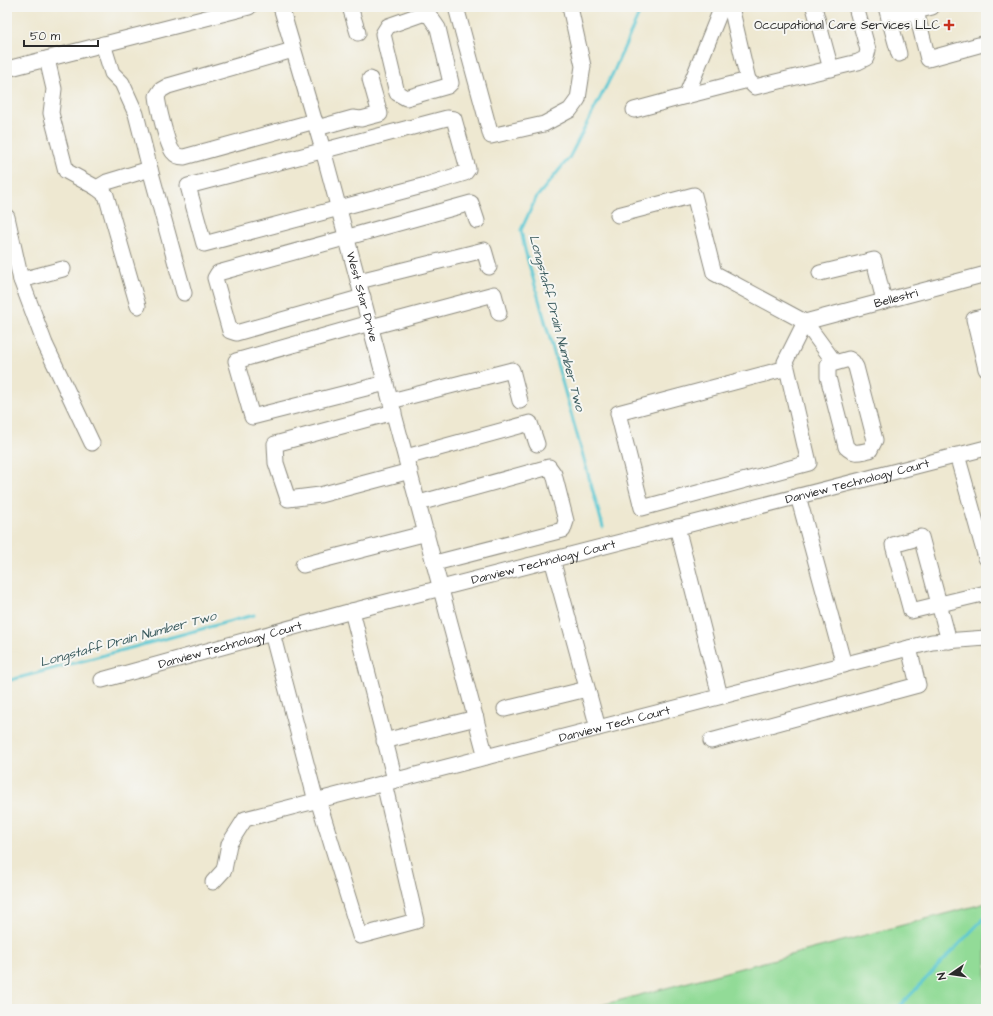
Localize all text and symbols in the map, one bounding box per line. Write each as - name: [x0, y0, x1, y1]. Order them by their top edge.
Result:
- place label: Occupational Care Services LLC: [754, 17, 941, 34]
- marker: Occupational Care Services LLC: [943, 19, 955, 31]
- scale bar: [24, 22, 98, 48]
- text: 50 m: [30, 28, 61, 45]
- water label: Longstaff Drain Number Two: [524, 233, 590, 415]
- street label: West Star Drive: [342, 250, 383, 344]
- street label: Bellestri: [872, 284, 920, 312]
- street label: Danview Technology Court: [783, 454, 931, 508]
- street label: Danview Technology Court: [469, 535, 618, 588]
- water label: Longstaff Drain Number Two: [38, 606, 220, 672]
- street label: Danview Technology Court: [156, 617, 304, 673]
- street label: Danview Tech Court: [557, 701, 672, 746]
- north arrow: [931, 954, 971, 994]
- text: N: [934, 971, 950, 981]

